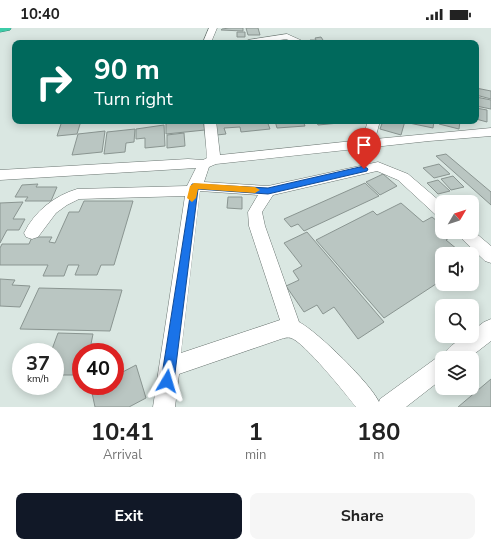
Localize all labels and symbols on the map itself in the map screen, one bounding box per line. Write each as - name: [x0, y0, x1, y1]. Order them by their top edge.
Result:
- pin: [347, 128, 381, 169]
- north arrow: [435, 195, 479, 239]
- speed limit sign: 40: [72, 343, 124, 395]
- position arrow: [146, 360, 188, 402]

